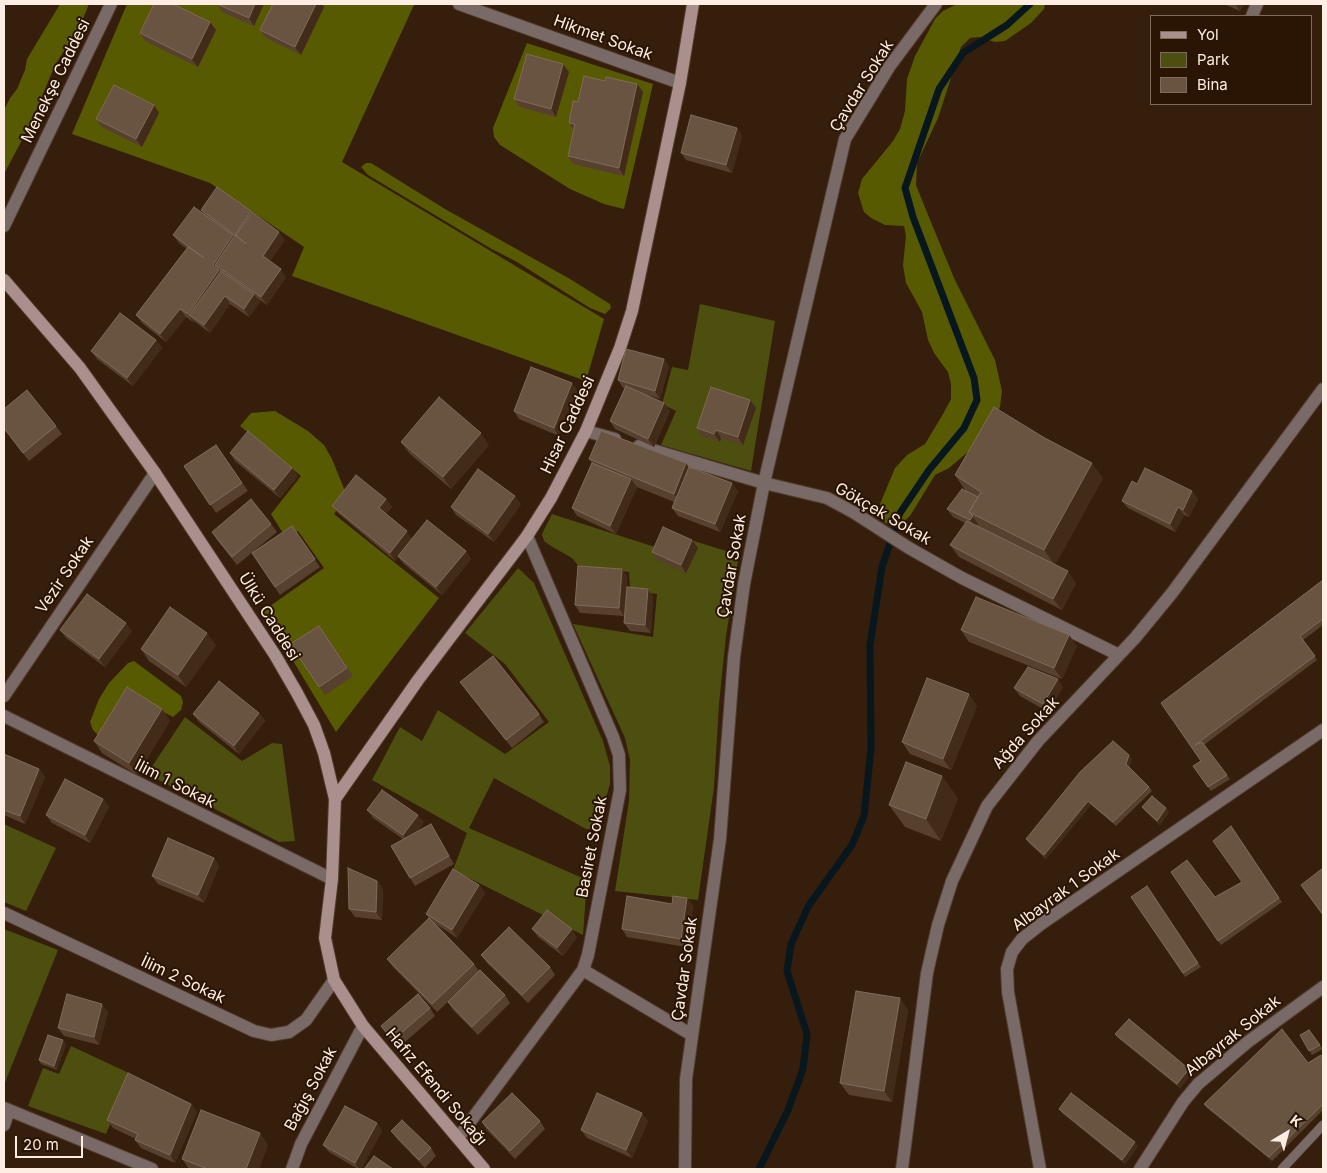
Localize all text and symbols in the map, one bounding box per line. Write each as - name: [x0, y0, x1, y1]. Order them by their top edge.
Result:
- street label: Hikmet Sokak: [551, 11, 655, 65]
- legend: [1150, 15, 1312, 105]
- street label: Menekşe Caddesi: [18, 16, 94, 146]
- text: Yol: [1197, 25, 1219, 44]
- street label: Çavdar Sokak: [826, 36, 898, 136]
- text: Park: [1197, 50, 1229, 69]
- text: Bina: [1197, 75, 1228, 94]
- street label: Hisar Caddesi: [537, 373, 599, 477]
- street label: Gökçek Sokak: [831, 479, 935, 549]
- street label: Çavdar Sokak: [713, 513, 751, 619]
- street label: Vezir Sokak: [32, 533, 98, 617]
- street label: Ülkü Caddesi: [234, 569, 304, 665]
- street label: Ağda Sokak: [989, 693, 1063, 773]
- street label: İlim 1 Sokak: [131, 755, 219, 813]
- street label: Basiret Sokak: [573, 795, 611, 899]
- street label: Albayrak 1 Sokak: [1008, 845, 1124, 935]
- street label: Çavdar Sokak: [668, 916, 702, 1022]
- street label: İlim 2 Sokak: [138, 952, 228, 1008]
- street label: Albayrak Sokak: [1181, 992, 1285, 1080]
- street label: Hafız Efendi Sokağı: [381, 1024, 491, 1150]
- street label: Bağış Sokak: [281, 1044, 341, 1134]
- north arrow: [1262, 1108, 1312, 1158]
- text: K: [1287, 1111, 1305, 1130]
- scale bar: [18, 1126, 85, 1158]
- text: 20 m: [23, 1135, 59, 1154]

